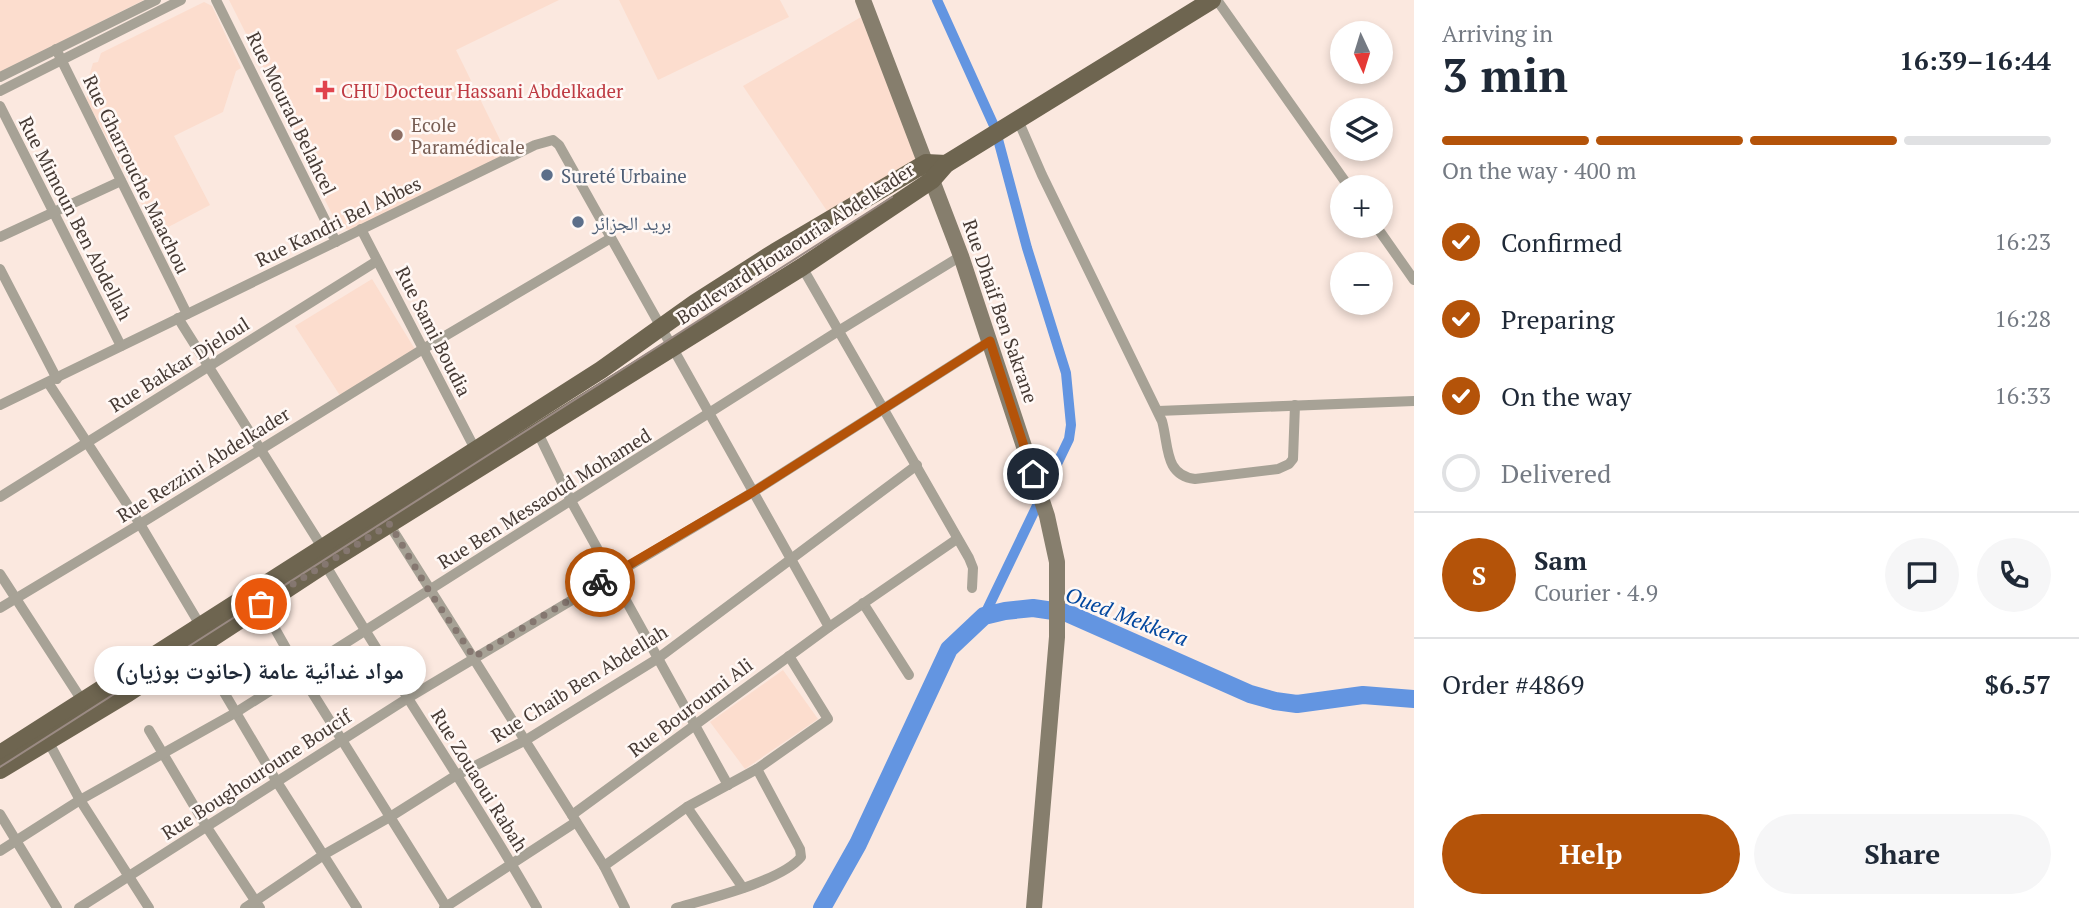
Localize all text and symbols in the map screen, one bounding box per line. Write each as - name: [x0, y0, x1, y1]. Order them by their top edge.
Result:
- text: Arriving in: [1442, 18, 1553, 49]
- north arrow: [1330, 21, 1393, 84]
- map controls: [1330, 21, 1393, 315]
- street label: Rue Mourad Belahcel: [242, 27, 342, 199]
- text: 16:39–16:44: [1899, 43, 2051, 77]
- text: 3 min: [1442, 44, 1568, 105]
- street label: Rue Gharrouche Maachou: [78, 70, 196, 278]
- place label: CHU Docteur Hassani Abdelkader: [341, 78, 624, 103]
- marker: CHU Docteur Hassani Abdelkader: [315, 80, 335, 100]
- button: layers: [1330, 98, 1393, 161]
- street label: Rue Mimoun Ben Abdellah: [14, 112, 138, 324]
- place label: Ecole Paramédicale: [411, 112, 525, 159]
- marker: Ecole Paramédicale: [389, 127, 405, 143]
- text: On the way · 400 m: [1442, 155, 1636, 186]
- street label: Boulevard Houaouria Abdelkader: [671, 156, 919, 329]
- place label: Sureté Urbaine: [561, 163, 687, 188]
- marker: Sureté Urbaine: [539, 167, 555, 183]
- street label: Rue Kandri Bel Abbes: [251, 170, 425, 272]
- button: +: [1330, 175, 1393, 238]
- place label: بريد الجزائر: [591, 210, 671, 235]
- marker: بريد الجزائر: [570, 214, 586, 230]
- street label: Rue Dhaif Ben Sakrane: [958, 216, 1044, 406]
- icon: check: [1442, 223, 1480, 261]
- text: Confirmed: [1501, 225, 1622, 259]
- text: 16:23: [1994, 226, 2051, 257]
- button: −: [1330, 252, 1393, 315]
- street label: Rue Sami Boudia: [390, 262, 478, 401]
- icon: check: [1442, 300, 1480, 338]
- text: Preparing: [1501, 302, 1614, 336]
- text: 16:28: [1994, 303, 2051, 334]
- street label: Rue Bakkar Djeloul: [104, 311, 254, 417]
- icon: check: [1442, 377, 1480, 415]
- text: On the way: [1501, 379, 1632, 413]
- text: 16:33: [1994, 380, 2051, 411]
- street label: Rue Rezzini Abdelkader: [112, 400, 295, 527]
- street label: Rue Ben Messaoud Mohamed: [433, 422, 656, 574]
- pin: [1003, 444, 1063, 504]
- icon: home: [1014, 455, 1052, 493]
- text: Delivered: [1501, 456, 1611, 490]
- button: chat: [1885, 538, 1959, 612]
- button: phone: [1977, 538, 2051, 612]
- text: Sam: [1534, 543, 1587, 577]
- courier: [565, 547, 635, 617]
- text: S: [1472, 558, 1486, 592]
- icon: bike: [581, 563, 619, 601]
- pin: [231, 574, 291, 634]
- text: Courier · 4.9: [1534, 577, 1658, 608]
- water label: Oued Mekkera: [1062, 580, 1192, 652]
- icon: bag: [242, 585, 280, 623]
- street label: Rue Chaib Ben Abdellah: [486, 619, 672, 747]
- callout: مواد غدائية عامة (حانوت بوزيان): [95, 646, 427, 695]
- street label: Rue Bouroumi Ali: [623, 652, 757, 762]
- text: مواد غدائية عامة (حانوت بوزيان): [116, 655, 404, 686]
- text: Order #4869: [1442, 667, 1584, 701]
- text: $6.57: [1985, 667, 2051, 701]
- street label: Rue Boughouroune Boucif: [156, 702, 357, 845]
- street label: Rue Zouaoui Rabah: [426, 704, 534, 856]
- button: Help: [1442, 814, 1740, 894]
- button: Share: [1754, 814, 2051, 894]

